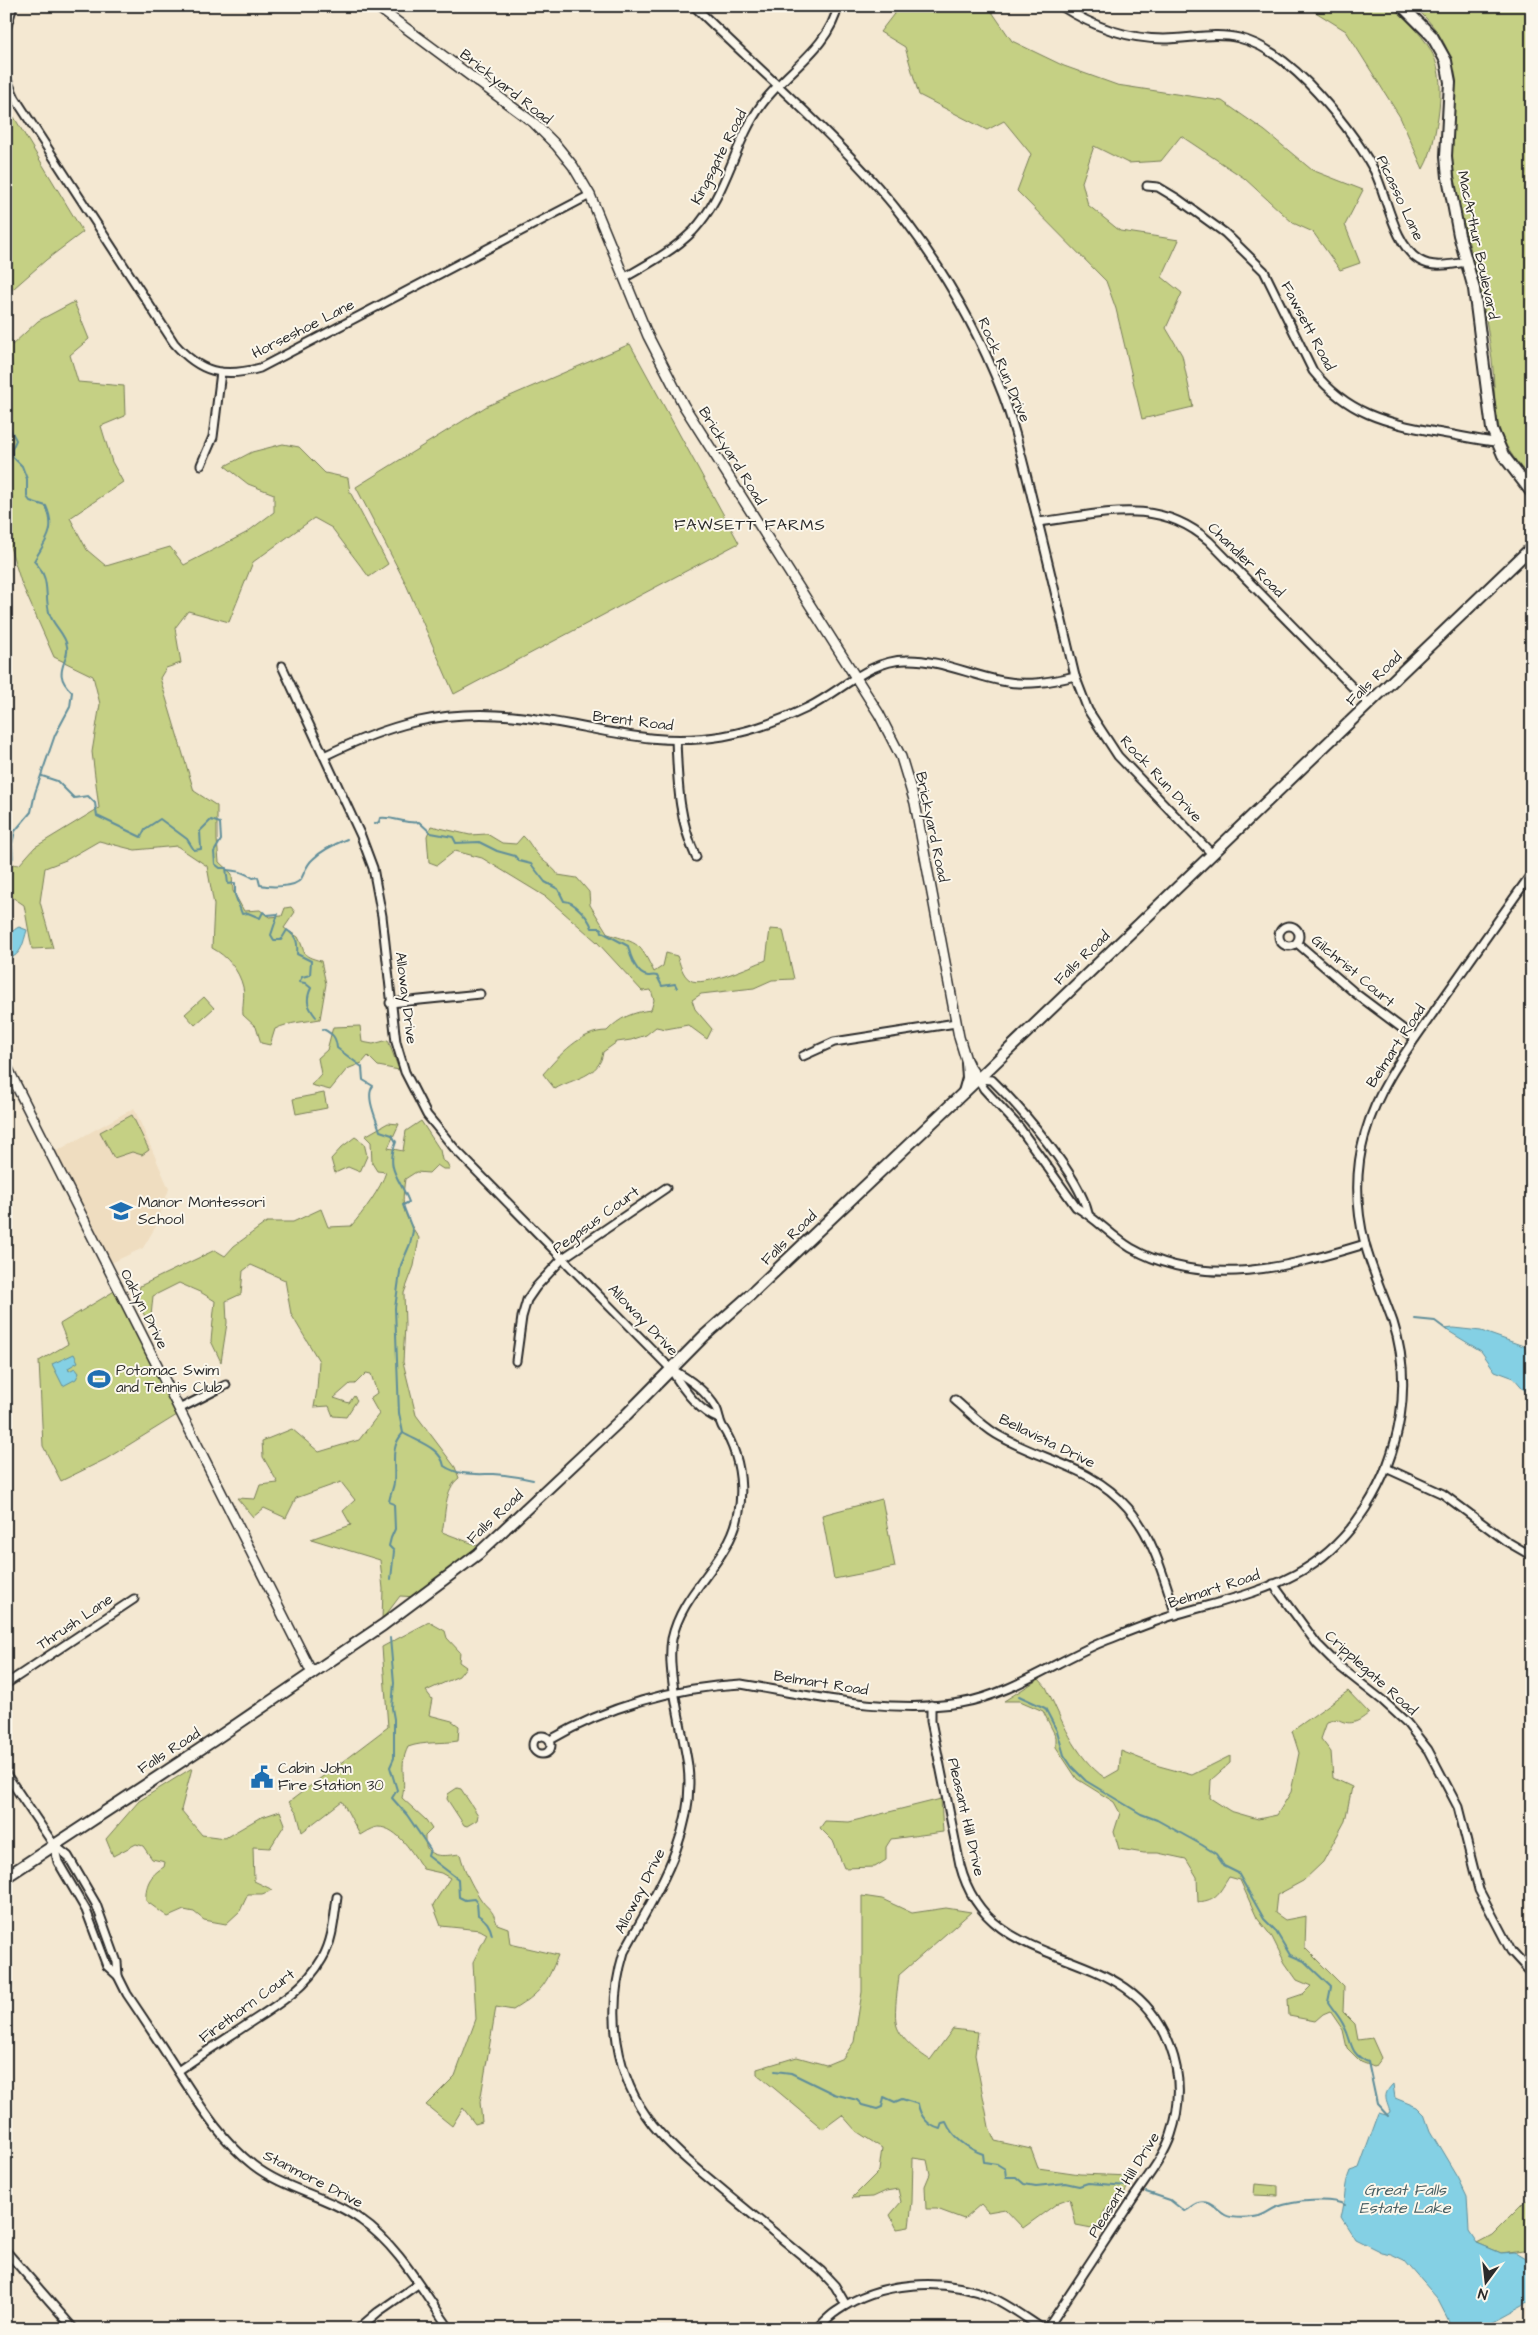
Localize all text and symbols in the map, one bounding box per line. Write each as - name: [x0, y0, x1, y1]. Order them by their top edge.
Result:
- street label: Brickyard Road: [455, 44, 557, 131]
- street label: Kingsgate Road: [686, 106, 753, 209]
- street label: Picasso Lane: [1371, 152, 1429, 244]
- street label: MacArthur Boulevard: [1452, 169, 1504, 322]
- street label: Fawsett Road: [1276, 278, 1341, 375]
- street label: Horseshoe Lane: [248, 294, 358, 364]
- street label: Rock Run Drive: [972, 314, 1036, 426]
- street label: Brickyard Road: [693, 403, 771, 510]
- district label: FAWSETT FARMS: [674, 514, 826, 536]
- street label: Chandler Road: [1203, 518, 1290, 603]
- street label: Falls Road: [1341, 647, 1407, 711]
- street label: Brent Road: [591, 706, 675, 736]
- street label: Rock Run Drive: [1115, 731, 1207, 827]
- street label: Brickyard Road: [909, 770, 954, 885]
- street label: Falls Road: [1049, 926, 1115, 990]
- street label: Gilchrist Court: [1307, 930, 1399, 1012]
- street label: Alloway Drive: [389, 951, 422, 1046]
- street label: Belmart Road: [1361, 1000, 1431, 1092]
- street label: Pegasus Court: [548, 1181, 644, 1260]
- place label: Manor Montessori School: [138, 1192, 266, 1230]
- school or university icon: Manor Montessori School: [108, 1198, 134, 1224]
- street label: Falls Road: [756, 1206, 822, 1270]
- street label: Oaklyn Drive: [114, 1265, 173, 1353]
- street label: Alloway Drive: [602, 1279, 683, 1361]
- place label: Potomac Swim and Tennis Club: [116, 1360, 223, 1398]
- sports icon: Potomac Swim and Tennis Club: [86, 1366, 112, 1392]
- street label: Bellavista Drive: [995, 1409, 1099, 1473]
- street label: Falls Road: [462, 1485, 528, 1549]
- street label: Belmart Road: [1165, 1564, 1263, 1614]
- street label: Thrush Lane: [33, 1589, 117, 1655]
- street label: Cripplegate Road: [1319, 1626, 1422, 1721]
- street label: Belmart Road: [772, 1665, 870, 1701]
- street label: Falls Road: [134, 1723, 205, 1779]
- street label: Pleasant Hill Drive: [942, 1756, 990, 1878]
- place label: Cabin John Fire Station 30: [278, 1758, 384, 1796]
- public building icon: Cabin John Fire Station 30: [249, 1764, 275, 1790]
- street label: Alloway Drive: [610, 1845, 671, 1938]
- street label: Firethorn Court: [195, 1964, 299, 2048]
- street label: Pleasant Hill Drive: [1083, 2128, 1165, 2242]
- street label: Stanmore Drive: [259, 2145, 367, 2213]
- water label: Great Falls Estate Lake: [1359, 2179, 1452, 2219]
- north arrow: [1460, 2258, 1510, 2308]
- text: N: [1476, 2283, 1490, 2304]

